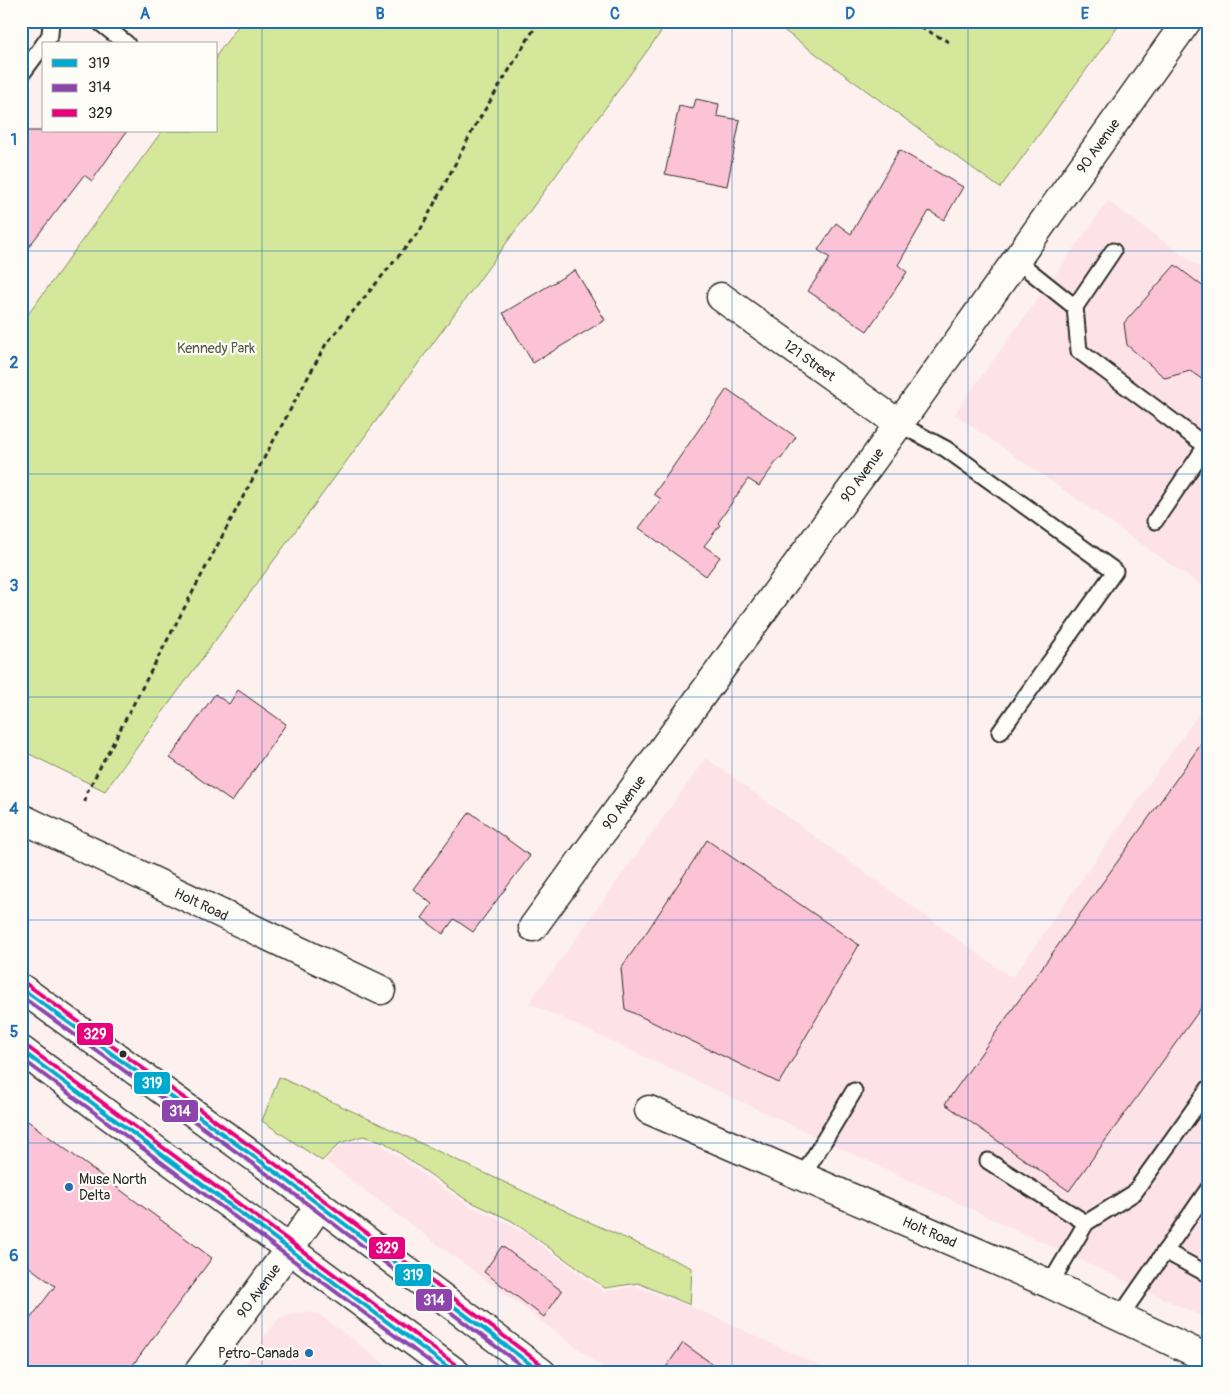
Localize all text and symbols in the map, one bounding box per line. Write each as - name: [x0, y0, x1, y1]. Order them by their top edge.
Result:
- text: A: [140, 4, 151, 24]
- text: B: [375, 4, 385, 24]
- text: C: [610, 4, 620, 24]
- text: D: [845, 4, 855, 24]
- text: E: [1081, 4, 1090, 24]
- legend: [42, 42, 218, 132]
- text: 319: [88, 54, 110, 73]
- text: 314: [88, 78, 111, 97]
- text: 329: [88, 104, 112, 123]
- street label: 90 Avenue: [1073, 115, 1123, 177]
- text: 1: [11, 130, 17, 150]
- street label: 121 Street: [780, 336, 839, 385]
- park label: Kennedy Park: [177, 340, 255, 357]
- text: 2: [10, 353, 19, 373]
- street label: 90 Avenue: [837, 445, 888, 506]
- text: 3: [10, 576, 19, 596]
- street label: 90 Avenue: [599, 772, 649, 833]
- text: 4: [9, 799, 19, 819]
- street label: Holt Road: [172, 885, 231, 925]
- text: 5: [10, 1022, 19, 1042]
- line badge: 329: [76, 1022, 114, 1046]
- text: 329: [84, 1026, 106, 1043]
- unlabelled marker: [118, 1049, 128, 1059]
- line badge: 319: [133, 1071, 171, 1095]
- text: 319: [142, 1075, 162, 1092]
- line badge: 314: [161, 1099, 199, 1123]
- text: 314: [169, 1103, 192, 1120]
- place label: Muse North Delta: [79, 1171, 147, 1204]
- marker: Muse North Delta: [63, 1181, 75, 1193]
- street label: Holt Road: [900, 1213, 959, 1252]
- line badge: 329: [368, 1236, 406, 1260]
- text: 329: [376, 1240, 398, 1257]
- text: 6: [9, 1246, 19, 1266]
- street label: 90 Avenue: [233, 1261, 284, 1322]
- line badge: 319: [394, 1263, 432, 1287]
- text: 319: [403, 1267, 423, 1284]
- line badge: 314: [415, 1288, 453, 1312]
- text: 314: [423, 1292, 446, 1309]
- place label: Petro-Canada: [218, 1345, 299, 1362]
- marker: Petro-Canada: [303, 1347, 315, 1359]

